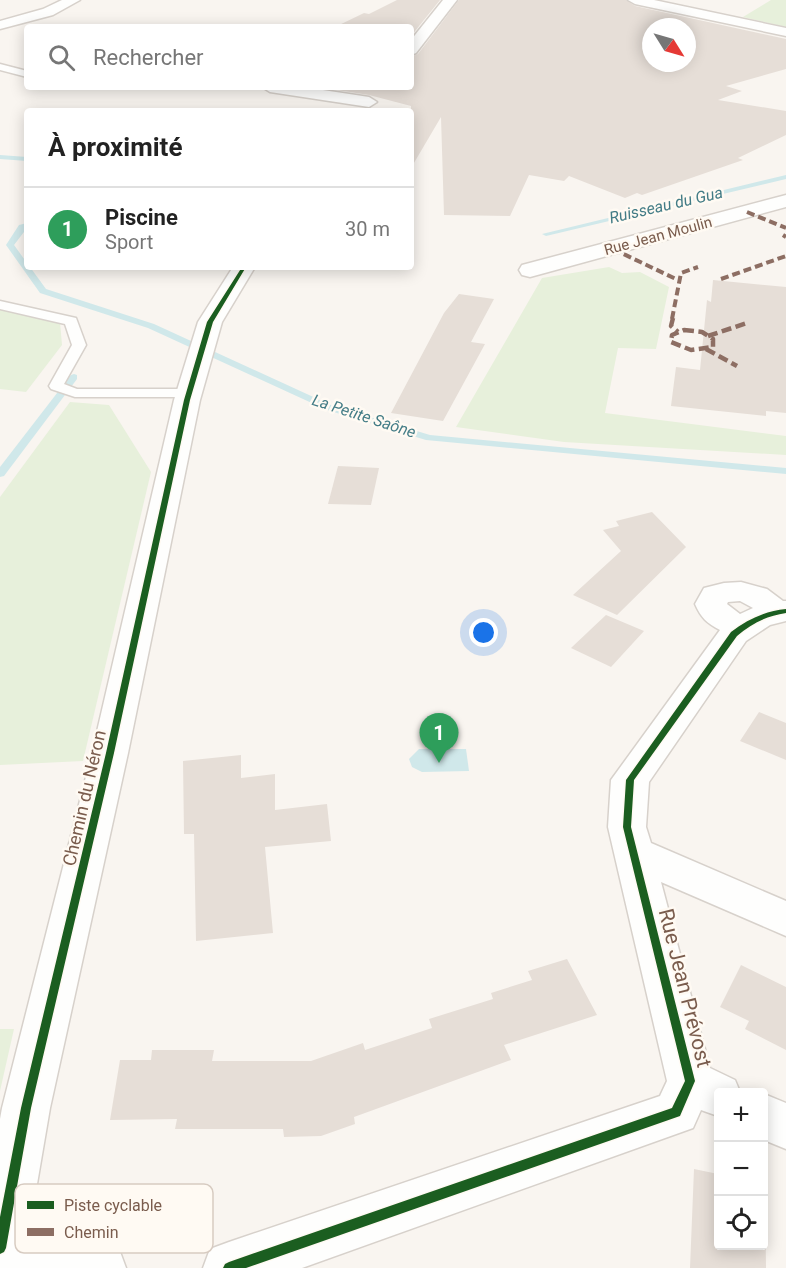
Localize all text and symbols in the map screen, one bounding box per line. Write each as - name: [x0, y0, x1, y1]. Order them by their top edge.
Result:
- north arrow: [642, 18, 696, 72]
- search box: [24, 24, 414, 90]
- icon: search: [45, 41, 78, 74]
- text: Rechercher: [93, 45, 204, 70]
- text: À proximité: [48, 132, 182, 162]
- water label: Ruisseau du Gua: [607, 183, 725, 227]
- text: Piscine: [105, 205, 178, 230]
- street label: Rue Jean Moulin: [602, 213, 714, 259]
- text: 1: [62, 217, 73, 241]
- text: 30 m: [345, 217, 390, 241]
- text: Sport: [105, 230, 153, 254]
- water label: La Petite Saône: [310, 390, 418, 442]
- your location: [469, 618, 498, 647]
- pin: 1: [420, 714, 458, 763]
- street label: Chemin du Néron: [58, 728, 110, 868]
- street label: Rue Jean Prévost: [654, 906, 716, 1070]
- map controls: [714, 1088, 768, 1250]
- button: +: [714, 1088, 768, 1142]
- button: −: [714, 1142, 768, 1196]
- legend: [15, 1184, 213, 1253]
- text: Piste cyclable: [64, 1196, 162, 1215]
- button: locate: [714, 1196, 768, 1250]
- text: Chemin: [64, 1223, 118, 1242]

